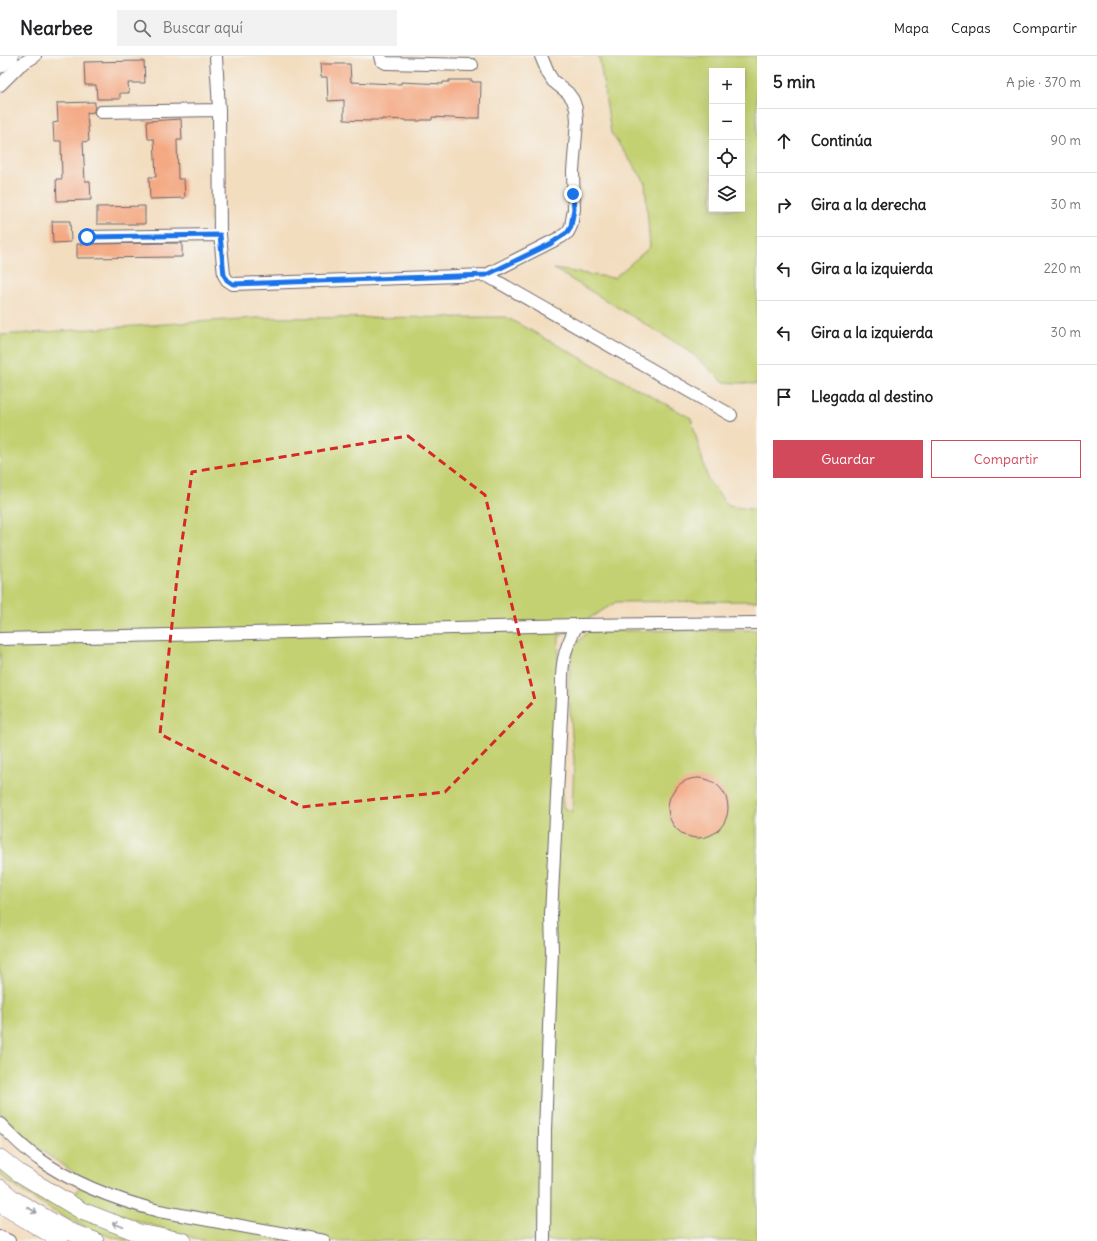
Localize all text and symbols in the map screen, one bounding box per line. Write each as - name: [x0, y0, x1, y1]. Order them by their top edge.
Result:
- search box: [117, 10, 397, 46]
- text: Nearbee: [20, 16, 93, 40]
- icon: search: [131, 17, 153, 39]
- text: Buscar aquí: [163, 18, 243, 37]
- text: Mapa: [894, 19, 929, 37]
- text: Capas: [951, 19, 991, 37]
- text: Compartir: [1013, 19, 1077, 37]
- map controls: [709, 68, 745, 212]
- button: +: [709, 68, 745, 104]
- text: 5 min: [773, 71, 815, 93]
- text: A pie · 370 m: [1006, 74, 1081, 91]
- button: −: [709, 104, 745, 140]
- icon: ahead: [773, 130, 795, 152]
- text: Continúa: [811, 131, 872, 150]
- text: 90 m: [1050, 132, 1081, 149]
- button: locate: [709, 140, 745, 176]
- button: layers: [709, 176, 745, 212]
- route end: [564, 185, 582, 203]
- icon: right: [773, 194, 795, 216]
- text: Gira a la derecha: [811, 195, 926, 214]
- text: 30 m: [1051, 196, 1081, 213]
- route start: [78, 228, 96, 246]
- icon: left: [773, 258, 795, 280]
- text: Gira a la izquierda: [811, 259, 933, 278]
- text: 220 m: [1044, 260, 1081, 277]
- icon: left: [773, 322, 795, 344]
- text: Gira a la izquierda: [811, 323, 933, 342]
- text: 30 m: [1051, 324, 1081, 341]
- icon: arrive: [773, 386, 795, 408]
- text: Llegada al destino: [811, 387, 933, 406]
- button: Guardar: [773, 440, 923, 478]
- button: Compartir: [931, 440, 1081, 478]
- one-way arrow: [26, 1207, 38, 1215]
- one-way arrow: [112, 1221, 124, 1229]

